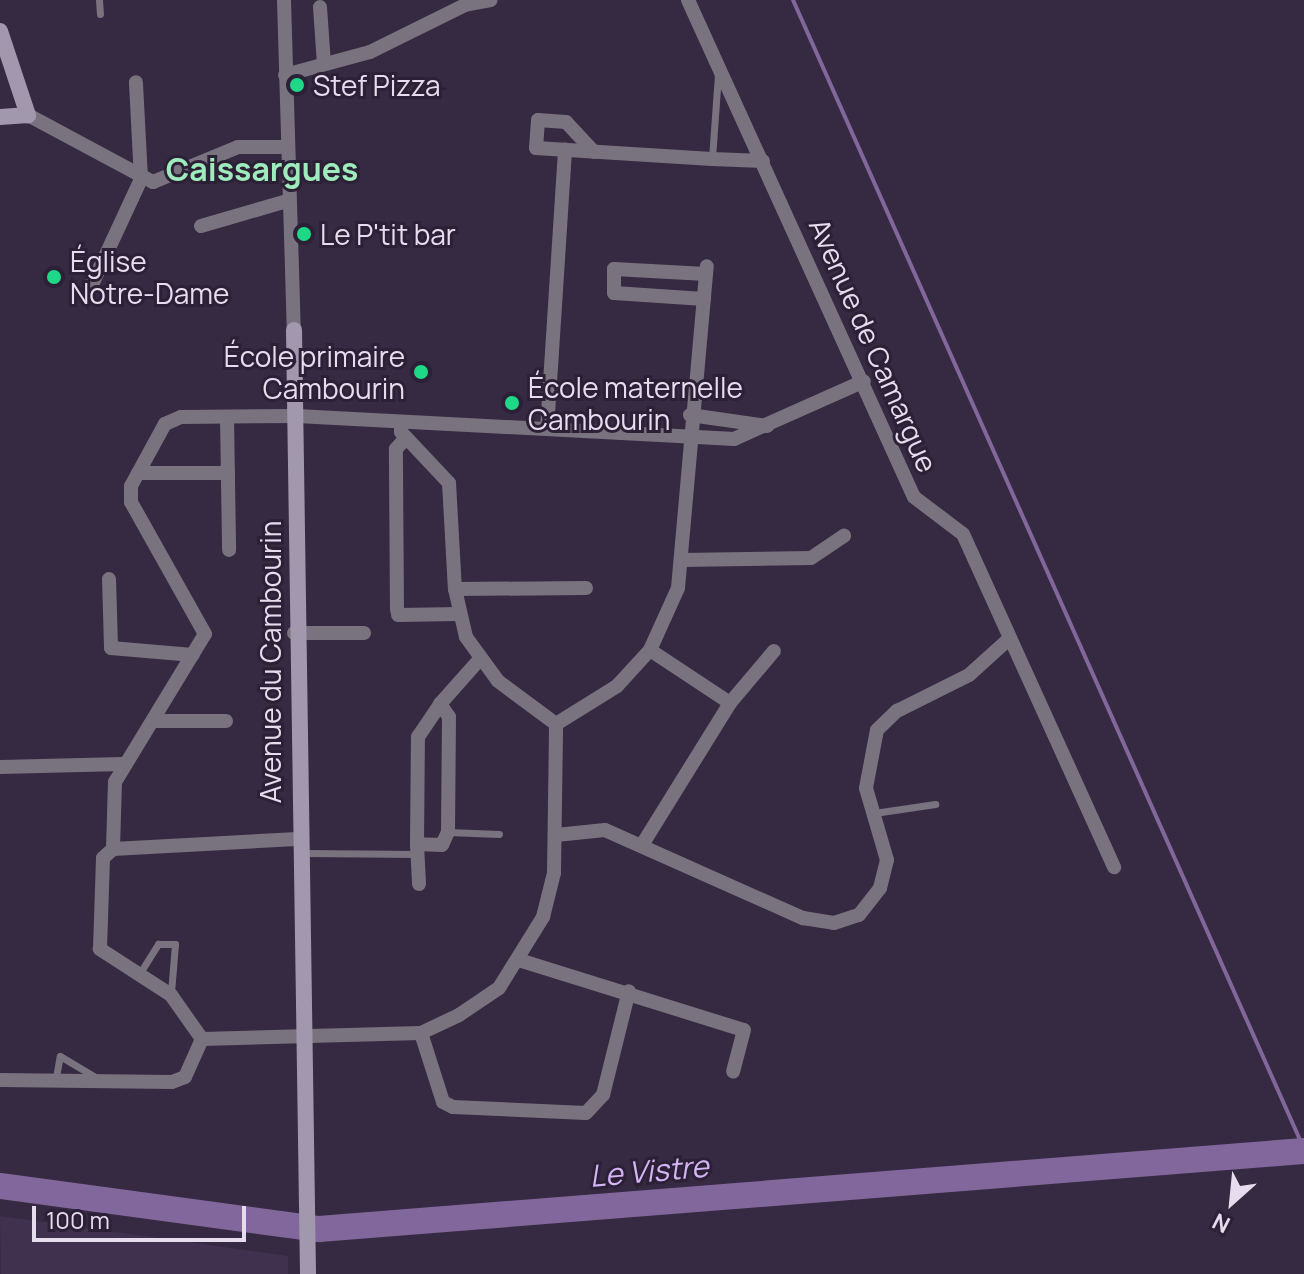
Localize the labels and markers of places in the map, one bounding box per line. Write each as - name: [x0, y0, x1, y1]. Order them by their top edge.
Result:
- place label: Stef Pizza: [313, 68, 441, 102]
- marker: Stef Pizza: [288, 76, 306, 94]
- place label: Le P'tit bar: [320, 217, 456, 251]
- marker: Le P'tit bar: [295, 225, 313, 243]
- place label: Église Notre-Dame: [70, 244, 229, 310]
- marker: Église Notre-Dame: [45, 268, 63, 286]
- place label: École primaire Cambourin: [224, 339, 405, 405]
- marker: École primaire Cambourin: [412, 363, 430, 381]
- place label: École maternelle Cambourin: [528, 370, 743, 436]
- marker: École maternelle Cambourin: [503, 394, 521, 412]

